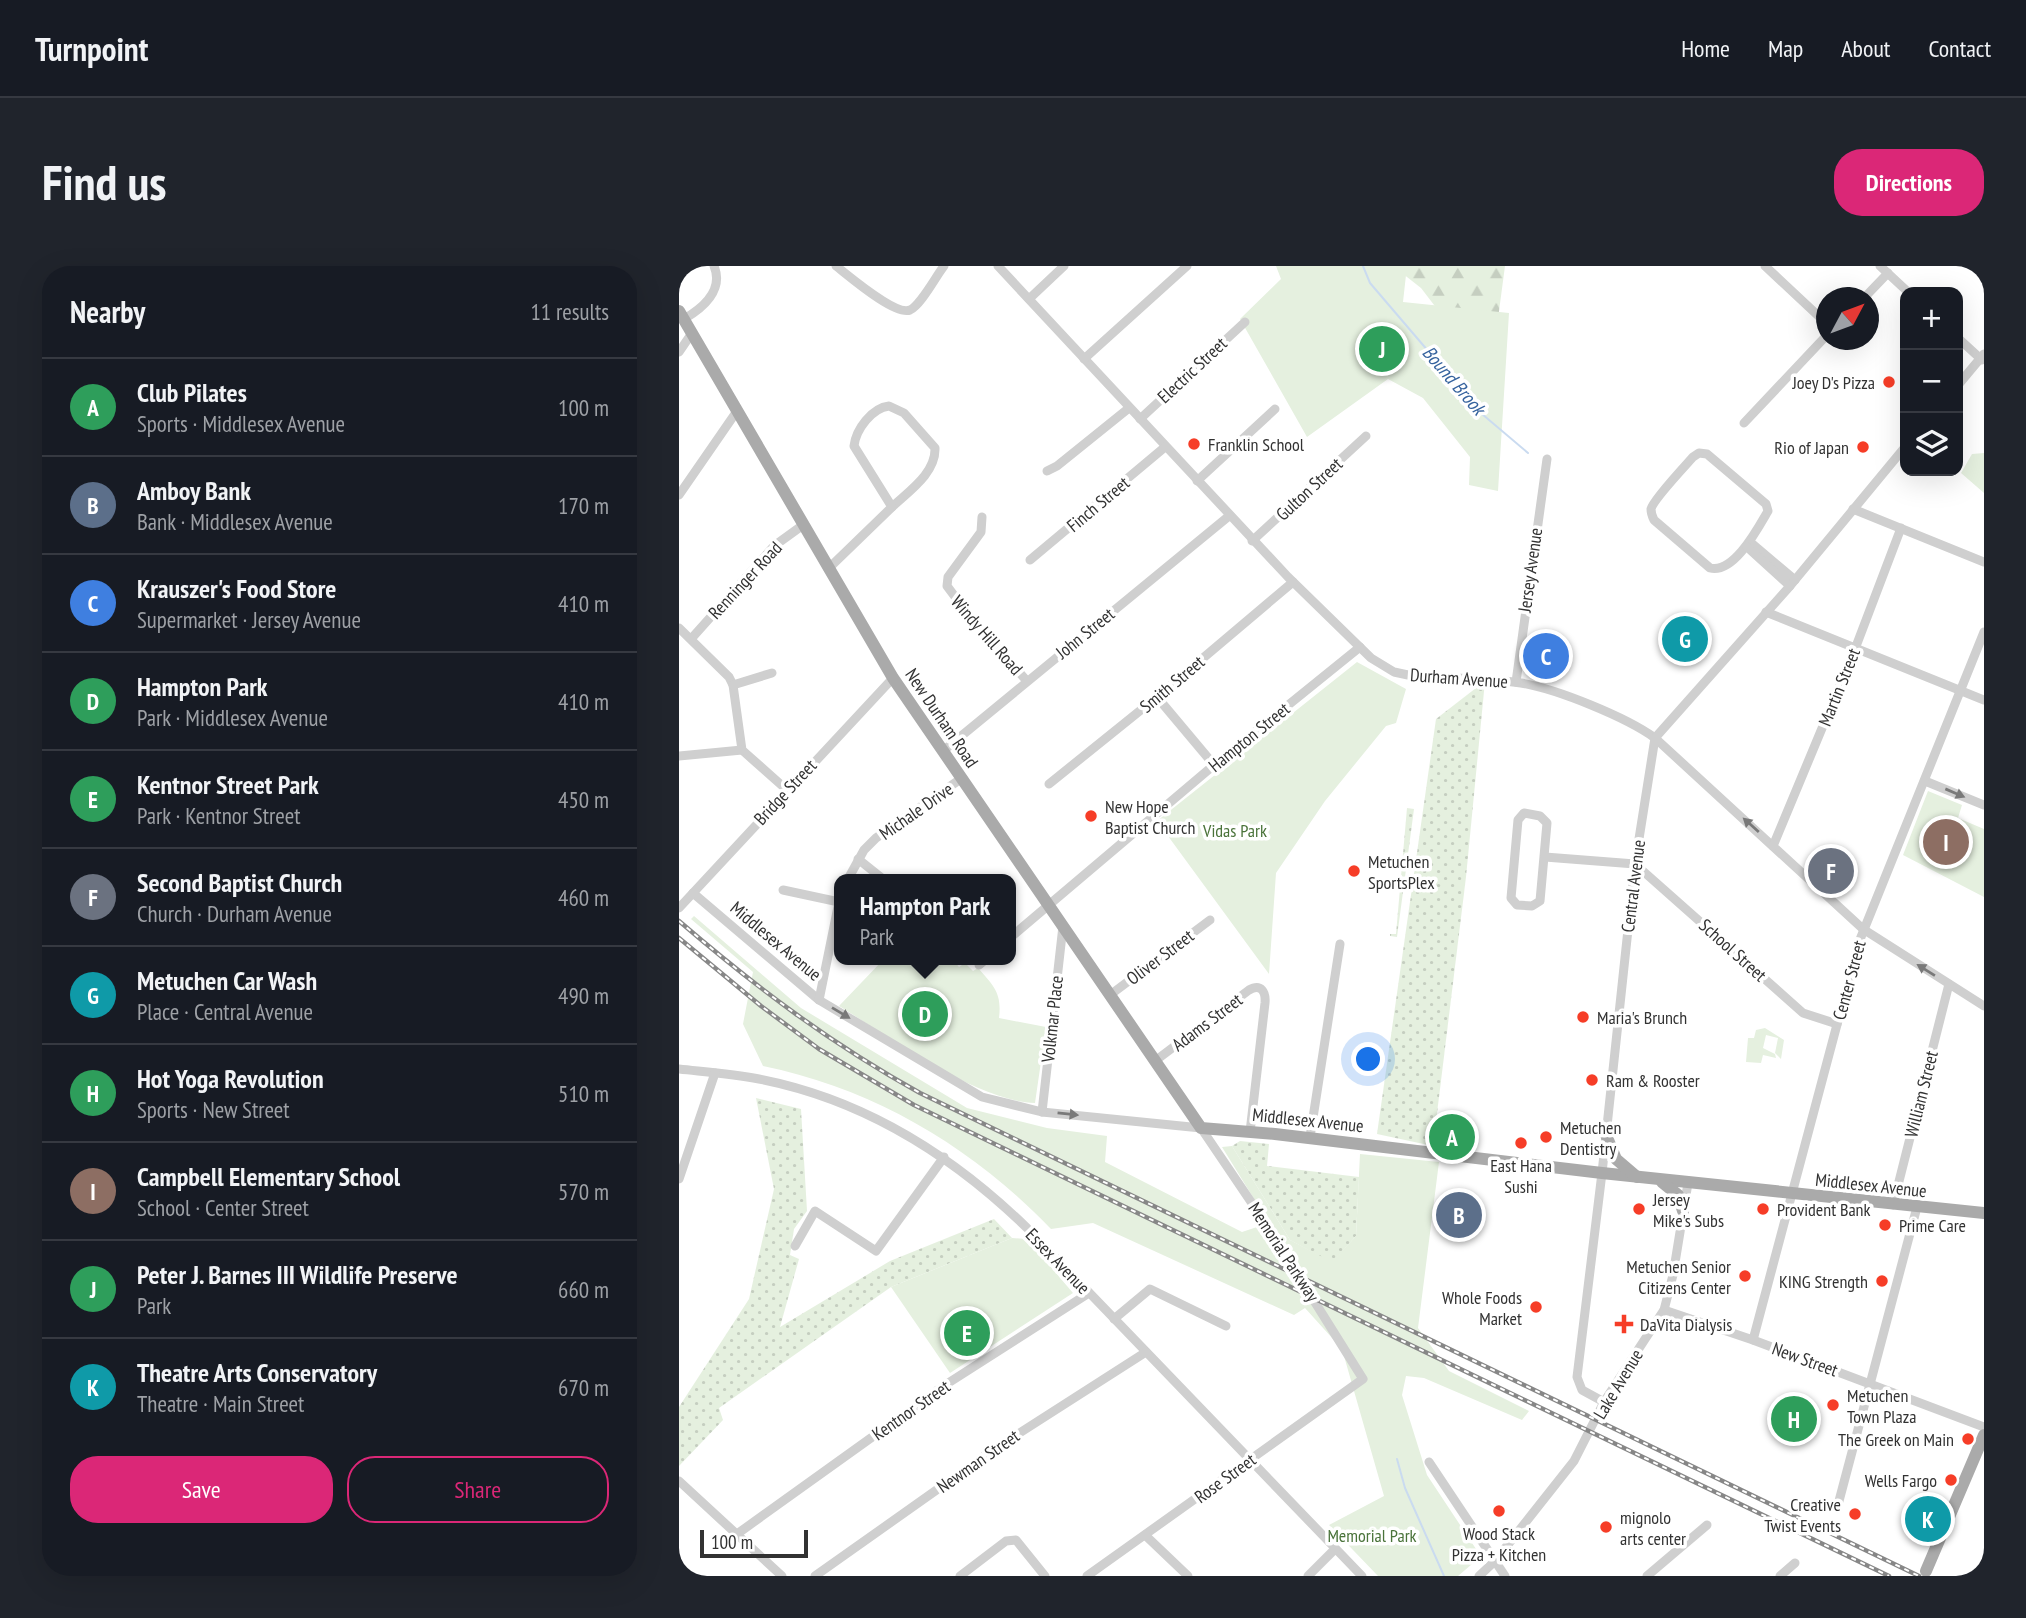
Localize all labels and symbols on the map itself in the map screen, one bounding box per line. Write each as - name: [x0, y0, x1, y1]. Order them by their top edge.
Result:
- north arrow: [1816, 287, 1879, 350]
- pin: J: [1359, 323, 1405, 375]
- street label: Electric Street: [1153, 332, 1232, 408]
- water label: Bound Brook: [1417, 340, 1492, 422]
- place label: Joey D's Pizza: [1791, 371, 1875, 394]
- marker: Joey D's Pizza: [1881, 374, 1897, 390]
- place label: Franklin School: [1208, 433, 1305, 456]
- marker: Franklin School: [1186, 436, 1202, 452]
- place label: Rio of Japan: [1774, 436, 1849, 459]
- marker: Rio of Japan: [1855, 439, 1871, 455]
- street label: Gulton Street: [1271, 452, 1347, 526]
- street label: Finch Street: [1062, 471, 1134, 537]
- street label: Jersey Avenue: [1513, 526, 1547, 615]
- street label: Renninger Road: [703, 536, 787, 624]
- street label: Windy Hill Road: [946, 590, 1028, 680]
- street label: John Street: [1050, 602, 1119, 664]
- pin: G: [1662, 613, 1708, 665]
- pin: C: [1523, 630, 1569, 682]
- street label: Martin Street: [1813, 645, 1865, 729]
- street label: Smith Street: [1135, 650, 1209, 718]
- street label: Durham Avenue: [1409, 663, 1509, 693]
- street label: New Durham Road: [900, 664, 984, 772]
- street label: Hampton Street: [1204, 697, 1294, 777]
- street label: Bridge Street: [749, 754, 821, 830]
- street label: Michale Drive: [875, 777, 957, 845]
- one-way arrow: [1944, 788, 1965, 799]
- place label: New Hope Baptist Church: [1105, 795, 1195, 839]
- marker: New Hope Baptist Church: [1083, 808, 1099, 824]
- pin: I: [1923, 816, 1969, 868]
- one-way arrow: [1743, 818, 1760, 834]
- park label: Vidas Park: [1202, 819, 1267, 842]
- street label: Central Avenue: [1616, 838, 1650, 934]
- pin: F: [1808, 845, 1854, 897]
- place label: Metuchen SportsPlex: [1368, 850, 1435, 894]
- marker: Metuchen SportsPlex: [1346, 863, 1362, 879]
- street label: Middlesex Avenue: [726, 896, 826, 986]
- street label: School Street: [1695, 914, 1772, 986]
- street label: Oliver Street: [1122, 924, 1198, 990]
- street label: Center Street: [1827, 938, 1871, 1022]
- one-way arrow: [1916, 963, 1936, 976]
- street label: Volkmar Place: [1036, 974, 1068, 1065]
- pin: D: [902, 988, 948, 1040]
- street label: Adams Street: [1167, 988, 1247, 1056]
- place label: Maria's Brunch: [1597, 1006, 1687, 1029]
- one-way arrow: [831, 1007, 850, 1020]
- marker: Maria's Brunch: [1575, 1009, 1591, 1025]
- your location: [1351, 1042, 1385, 1076]
- street label: William Street: [1899, 1048, 1943, 1140]
- place label: Ram & Rooster: [1606, 1069, 1700, 1092]
- marker: Ram & Rooster: [1584, 1072, 1600, 1088]
- street label: Middlesex Avenue: [1251, 1103, 1365, 1137]
- one-way arrow: [1057, 1109, 1079, 1120]
- pin: A: [1429, 1111, 1475, 1163]
- place label: Metuchen Dentistry: [1560, 1116, 1621, 1160]
- marker: Metuchen Dentistry: [1538, 1129, 1554, 1145]
- marker: East Hana Sushi: [1513, 1135, 1529, 1151]
- place label: East Hana Sushi: [1490, 1154, 1552, 1198]
- street label: Middlesex Avenue: [1814, 1168, 1928, 1202]
- place label: Jersey Mike's Subs: [1652, 1188, 1724, 1232]
- pin: B: [1436, 1189, 1482, 1241]
- street label: Memorial Parkway: [1243, 1198, 1325, 1306]
- place label: Provident Bank: [1777, 1198, 1871, 1221]
- marker: Jersey Mike's Subs: [1631, 1201, 1647, 1217]
- marker: Provident Bank: [1755, 1201, 1771, 1217]
- place label: Prime Care: [1899, 1214, 1966, 1237]
- marker: Prime Care: [1877, 1217, 1893, 1233]
- street label: Essex Avenue: [1021, 1223, 1095, 1299]
- place label: Metuchen Senior Citizens Center: [1626, 1255, 1731, 1299]
- marker: Metuchen Senior Citizens Center: [1737, 1268, 1753, 1284]
- place label: KING Strength: [1779, 1270, 1868, 1293]
- marker: KING Strength: [1874, 1273, 1890, 1289]
- place label: Whole Foods Market: [1442, 1286, 1522, 1330]
- marker: Whole Foods Market: [1528, 1299, 1544, 1315]
- pin: E: [944, 1307, 990, 1359]
- place label: DaVita Dialysis: [1640, 1313, 1732, 1336]
- marker: DaVita Dialysis: [1614, 1314, 1634, 1334]
- street label: New Street: [1769, 1337, 1841, 1382]
- street label: Lake Avenue: [1588, 1345, 1648, 1423]
- street label: Kentnor Street: [867, 1375, 955, 1445]
- place label: Metuchen Town Plaza: [1847, 1384, 1916, 1428]
- pin: H: [1771, 1393, 1817, 1445]
- marker: Metuchen Town Plaza: [1825, 1397, 1841, 1413]
- street label: Newman Street: [932, 1424, 1024, 1498]
- place label: The Greek on Main: [1838, 1428, 1954, 1451]
- marker: The Greek on Main: [1960, 1431, 1976, 1447]
- street label: Rose Street: [1190, 1448, 1260, 1508]
- place label: Wells Fargo: [1865, 1469, 1937, 1492]
- marker: Wells Fargo: [1943, 1472, 1959, 1488]
- place label: Creative Twist Events: [1764, 1493, 1841, 1537]
- pin: K: [1905, 1493, 1951, 1545]
- marker: Wood Stack Pizza + Kitchen: [1491, 1503, 1507, 1519]
- place label: mignolo arts center: [1620, 1506, 1686, 1550]
- marker: Creative Twist Events: [1847, 1506, 1863, 1522]
- marker: mignolo arts center: [1598, 1519, 1614, 1535]
- place label: Wood Stack Pizza + Kitchen: [1452, 1522, 1546, 1566]
- park label: Memorial Park: [1327, 1524, 1417, 1547]
- scale bar: [700, 1527, 809, 1559]

